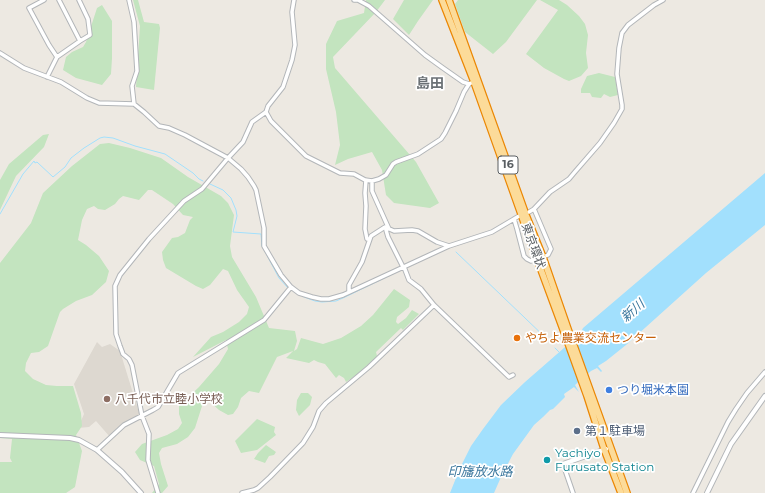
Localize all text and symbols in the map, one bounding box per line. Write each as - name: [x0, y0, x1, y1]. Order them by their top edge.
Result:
- district label: 島田: [416, 76, 444, 92]
- road number: 16: [498, 156, 518, 174]
- street label: 東京環状: [518, 221, 548, 271]
- water label: 新川: [618, 297, 648, 325]
- place label: やちよ農業交流センター: [525, 331, 657, 345]
- marker: やちよ農業交流センター: [512, 333, 522, 343]
- place label: つり堀米本園: [617, 383, 689, 397]
- marker: つり堀米本園: [604, 385, 614, 395]
- place label: 八千代市立睦小学校: [115, 392, 223, 406]
- marker: 八千代市立睦小学校: [102, 394, 112, 404]
- place label: 第１駐車場: [585, 424, 645, 438]
- marker: 第１駐車場: [572, 426, 582, 436]
- place label: Yachiyo Furusato Station: [555, 446, 654, 474]
- marker: Yachiyo Furusato Station: [542, 455, 552, 465]
- water label: 印旛放水路: [448, 464, 512, 480]

